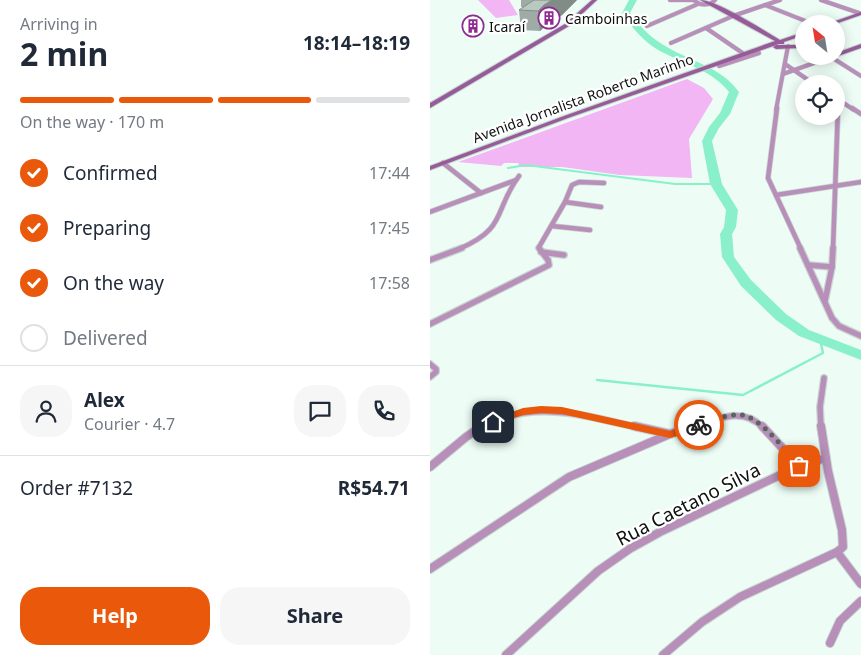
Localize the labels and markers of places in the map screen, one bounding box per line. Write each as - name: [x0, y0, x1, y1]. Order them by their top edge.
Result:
- building icon: Camboinhas: [537, 6, 561, 30]
- place label: Camboinhas: [565, 9, 648, 28]
- building icon: Icaraí: [461, 14, 485, 38]
- place label: Icaraí: [489, 17, 526, 36]
- pin: [472, 401, 514, 443]
- pin: [778, 445, 820, 487]

